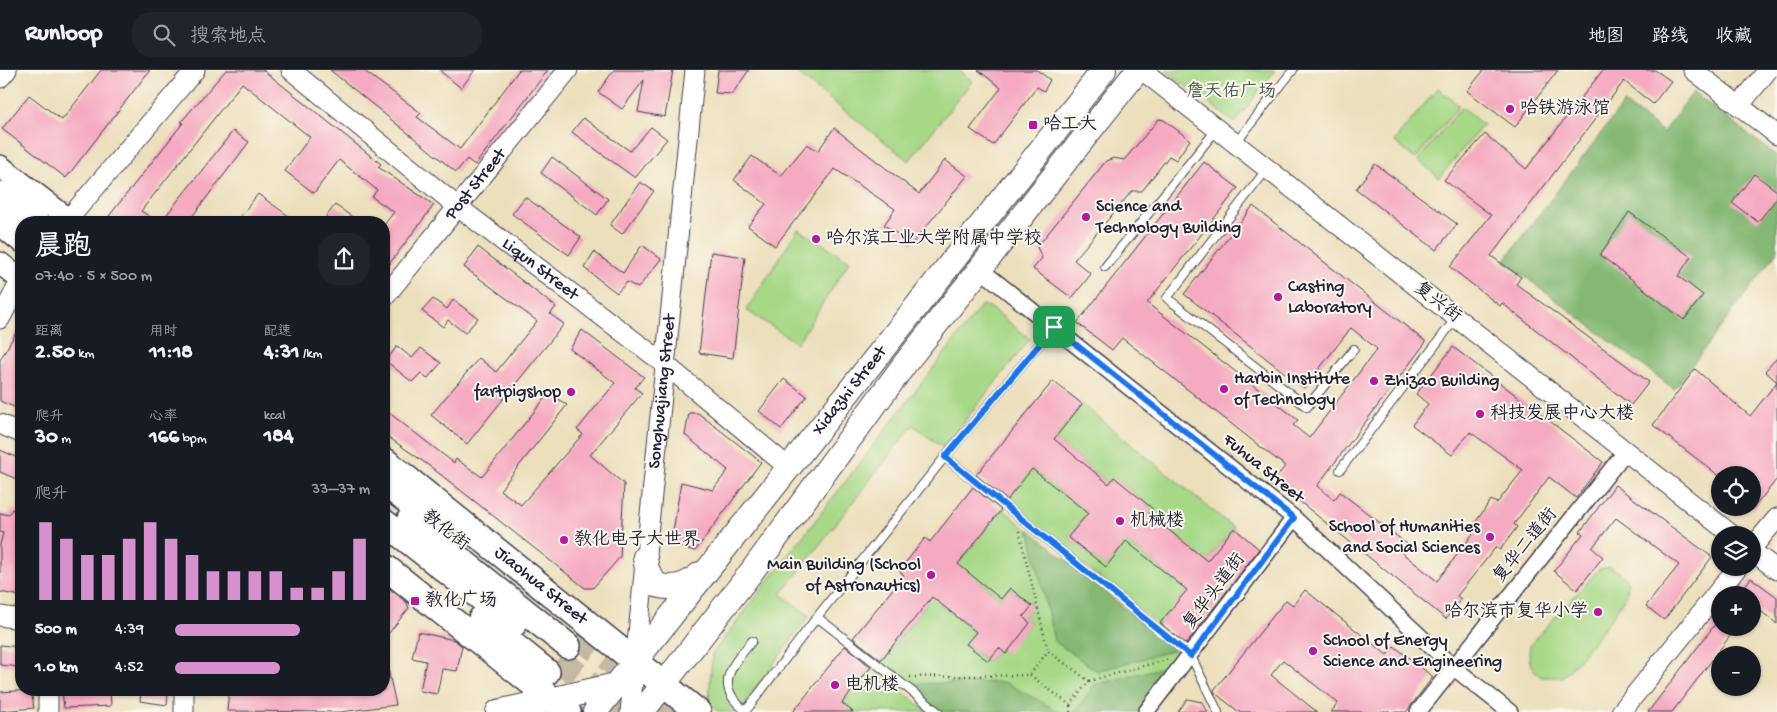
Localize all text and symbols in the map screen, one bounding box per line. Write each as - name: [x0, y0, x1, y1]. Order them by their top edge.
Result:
- search box: [132, 12, 482, 57]
- text: Runloop: [25, 20, 102, 49]
- icon: search: [150, 21, 178, 49]
- text: 搜索地点: [190, 26, 266, 49]
- text: 地图: [1588, 27, 1624, 48]
- text: 路线: [1652, 27, 1688, 48]
- text: 收藏: [1716, 27, 1752, 48]
- park label: 詹天佑广场: [1186, 81, 1276, 103]
- place label: 哈铁游泳馆: [1520, 98, 1610, 120]
- marker: 哈铁游泳馆: [1504, 103, 1516, 115]
- place label: 哈工大: [1043, 114, 1097, 136]
- marker: 哈工大: [1027, 119, 1039, 131]
- street label: Post Street: [440, 143, 512, 225]
- place label: Science and Technology Building: [1095, 197, 1241, 239]
- marker: Science and Technology Building: [1080, 211, 1092, 223]
- place label: 哈尔滨工业大学附属中学校: [826, 228, 1042, 250]
- text: 晨跑: [35, 232, 91, 265]
- button: share: [318, 233, 370, 285]
- marker: 哈尔滨工业大学附属中学校: [810, 233, 822, 245]
- street label: Liqun Street: [498, 234, 584, 306]
- text: 07:40 · 5 × 500 m: [35, 268, 152, 287]
- place label: Casting Laboratory: [1288, 277, 1372, 319]
- street label: 复兴街: [1409, 277, 1465, 328]
- marker: Casting Laboratory: [1272, 291, 1284, 303]
- pin: [1033, 306, 1075, 348]
- street label: Songhuajiang Street: [644, 312, 681, 470]
- icon: arrive: [1040, 313, 1068, 341]
- text: 距离: [35, 324, 63, 341]
- text: 用时: [149, 324, 177, 341]
- text: 配速: [264, 324, 292, 341]
- text: 2.50: [35, 341, 75, 366]
- text: 11:18: [149, 341, 193, 366]
- text: 4:31: [264, 341, 300, 366]
- street label: Xidazhi Street: [807, 341, 892, 440]
- text: km: [75, 346, 94, 363]
- text: /km: [300, 346, 322, 363]
- place label: Harbin Institute of Technology: [1234, 369, 1351, 411]
- place label: Zhizao Building: [1384, 371, 1500, 392]
- marker: Zhizao Building: [1368, 375, 1380, 387]
- place label: fartpigshop: [473, 382, 561, 403]
- marker: Harbin Institute of Technology: [1218, 383, 1230, 395]
- marker: fartpigshop: [565, 386, 577, 398]
- place label: 科技发展中心大楼: [1490, 403, 1634, 425]
- text: kcal: [264, 408, 286, 425]
- marker: 科技发展中心大楼: [1474, 408, 1486, 420]
- text: 爬升: [35, 409, 63, 426]
- text: 心率: [149, 409, 177, 426]
- text: 184: [264, 425, 294, 450]
- text: 30: [35, 426, 58, 451]
- text: 166: [149, 426, 179, 451]
- street label: Fuhua Street: [1218, 429, 1309, 509]
- text: m: [58, 431, 71, 448]
- text: bpm: [179, 431, 207, 448]
- map controls: [1711, 466, 1761, 696]
- button: locate: [1711, 466, 1761, 516]
- text: 33–37 m: [312, 481, 370, 500]
- text: 爬升: [35, 486, 67, 505]
- street label: 复华二道街: [1489, 504, 1562, 588]
- street label: 教化街: [417, 505, 473, 556]
- place label: 机械楼: [1130, 510, 1184, 532]
- marker: 机械楼: [1114, 515, 1126, 527]
- place label: School of Humanities and Social Sciences: [1329, 517, 1481, 559]
- button: layers: [1711, 526, 1761, 576]
- place label: 教化电子大世界: [574, 529, 700, 551]
- marker: School of Humanities and Social Sciences: [1484, 531, 1496, 543]
- marker: 教化电子大世界: [558, 534, 570, 546]
- street label: Jiaohua Street: [490, 542, 593, 630]
- street label: 复华头道街: [1179, 549, 1250, 634]
- place label: Main Building (School of Astronautics): [767, 555, 921, 597]
- marker: Main Building (School of Astronautics): [925, 569, 937, 581]
- button: +: [1711, 586, 1761, 636]
- place label: 教化广场: [425, 590, 497, 612]
- marker: 教化广场: [409, 595, 421, 607]
- place label: 哈尔滨市复华小学: [1444, 601, 1588, 623]
- marker: 哈尔滨市复华小学: [1592, 606, 1604, 618]
- text: 500 m: [35, 621, 77, 640]
- text: 4:39: [115, 621, 144, 640]
- place label: School of Energy Science and Engineering: [1323, 631, 1502, 673]
- marker: School of Energy Science and Engineering: [1307, 645, 1319, 657]
- button: −: [1711, 646, 1761, 696]
- text: 1.0 km: [35, 659, 78, 678]
- text: 4:52: [115, 659, 144, 678]
- place label: 电机楼: [845, 674, 899, 696]
- marker: 电机楼: [829, 679, 841, 691]

